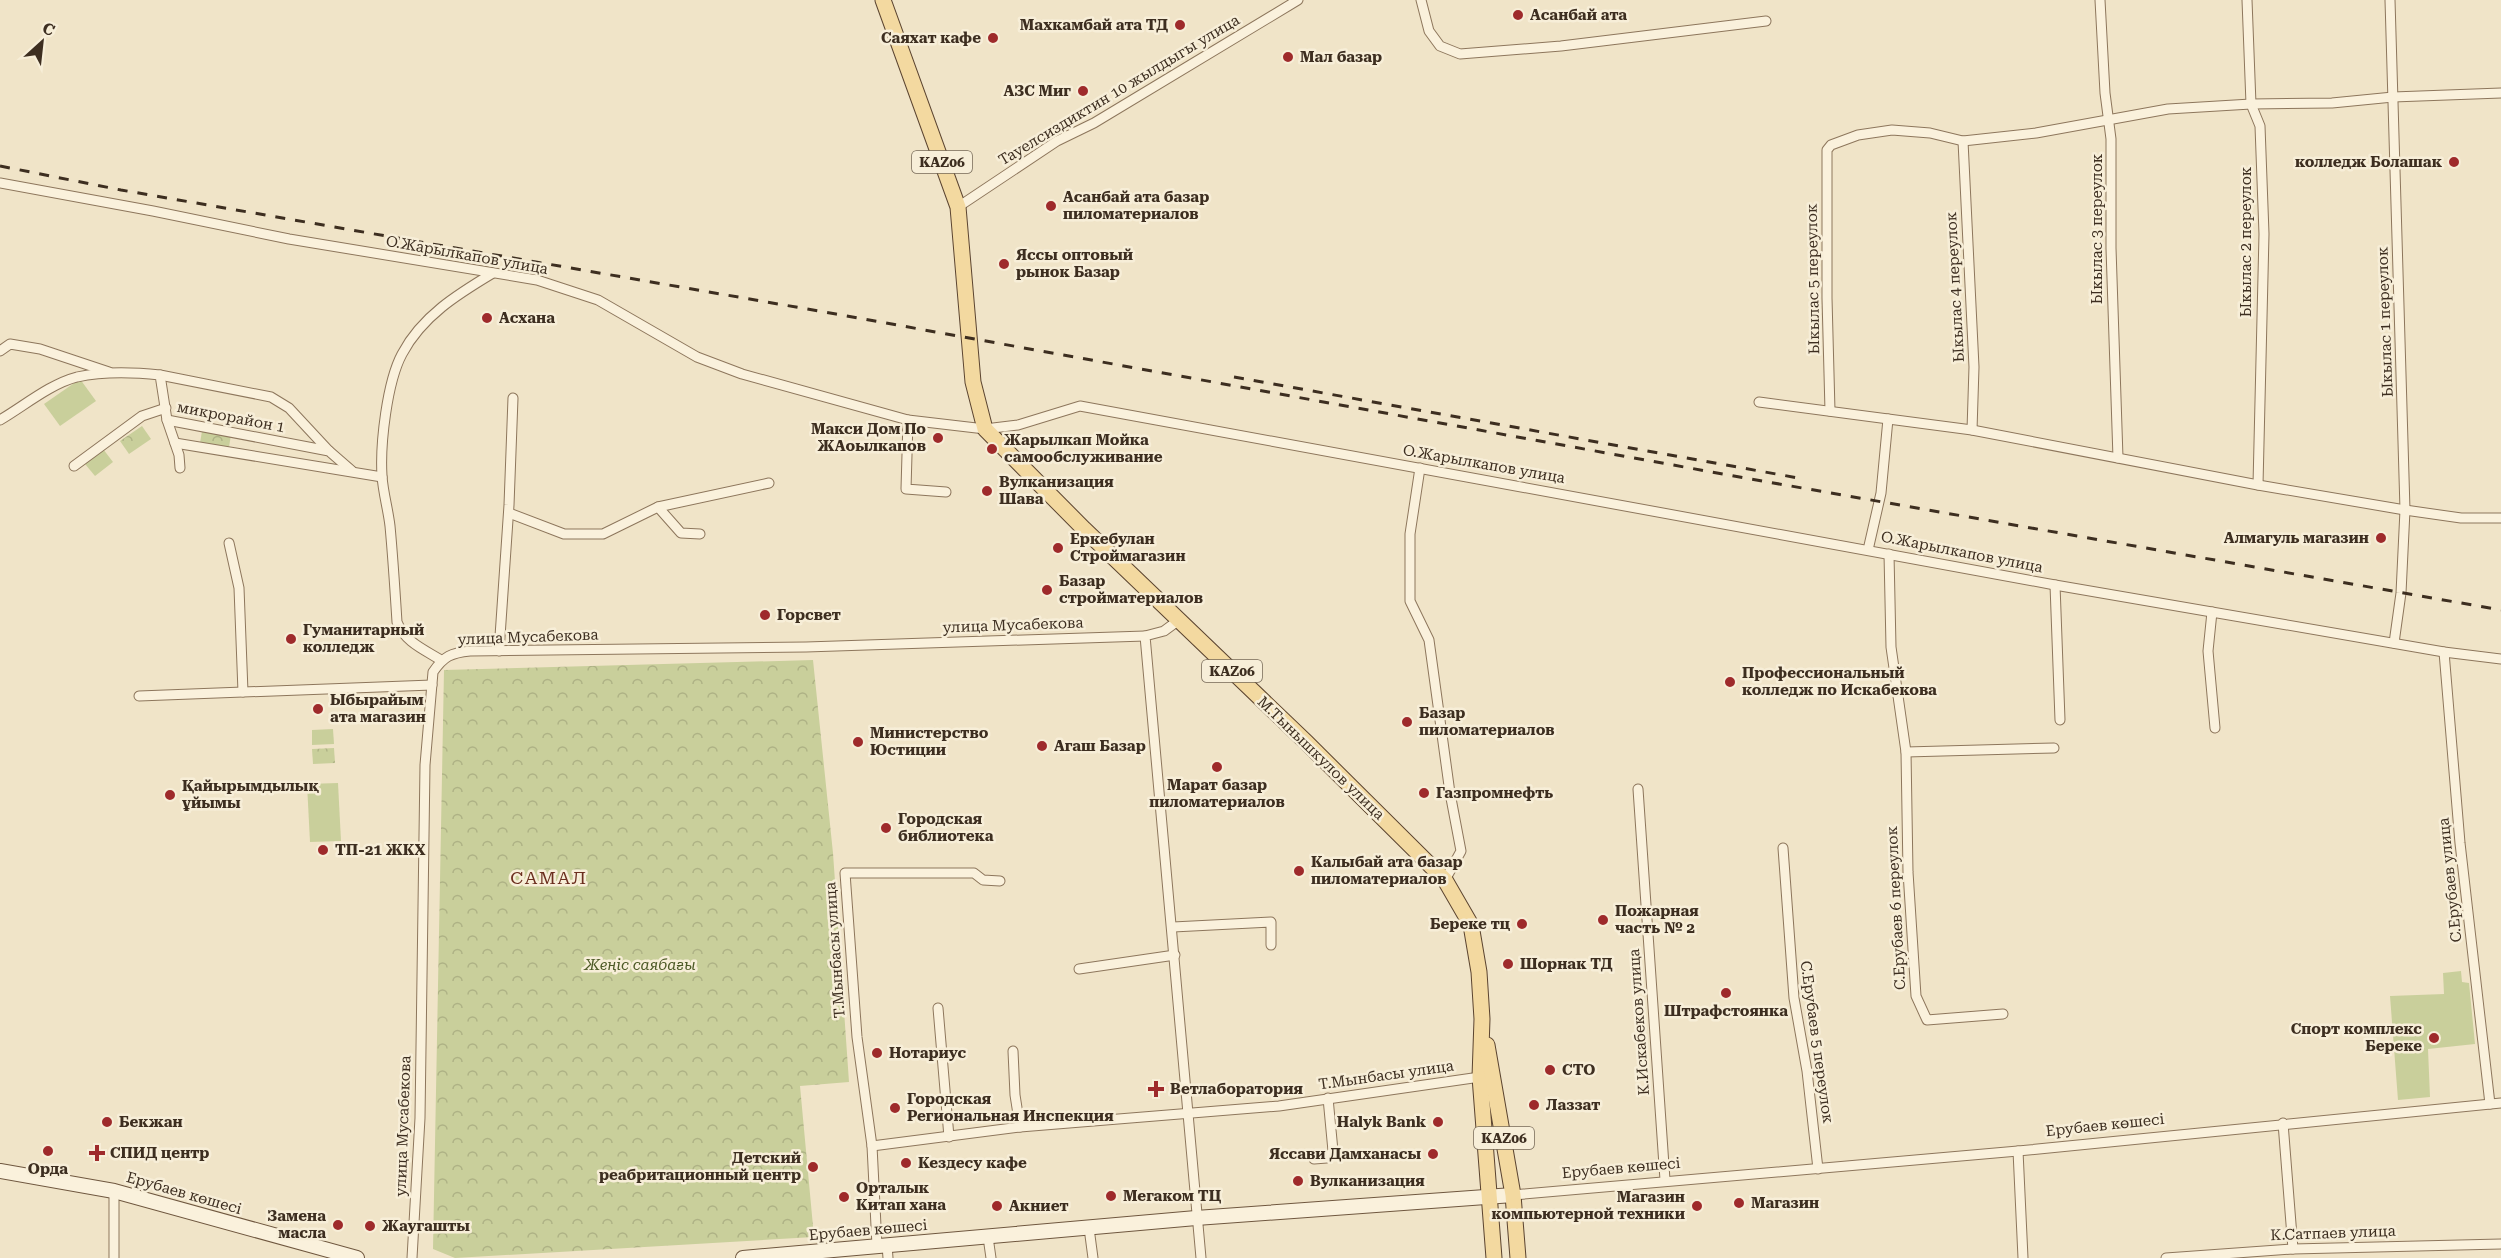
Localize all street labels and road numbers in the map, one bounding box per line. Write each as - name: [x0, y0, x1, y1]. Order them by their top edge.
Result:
- street label: Тауелсиздиктин 10 жылдыгы улица: [995, 11, 1243, 169]
- road number: KАZ06: [912, 151, 972, 173]
- street label: Ыкылас 3 переулок: [2088, 153, 2106, 304]
- street label: Ыкылас 2 переулок: [2237, 166, 2255, 317]
- street label: Ыкылас 5 переулок: [1803, 203, 1823, 354]
- street label: Ыкылас 4 переулок: [1942, 211, 1968, 363]
- street label: О.Жарылкапов улица: [384, 232, 550, 278]
- street label: Ыкылас 1 переулок: [2373, 246, 2397, 398]
- street label: микрорайон 1: [176, 398, 286, 436]
- street label: О.Жарылкапов улица: [1401, 441, 1567, 487]
- street label: О.Жарылкапов улица: [1880, 527, 2044, 577]
- street label: улица Мусабекова: [942, 614, 1084, 636]
- street label: улица Мусабекова: [457, 626, 599, 648]
- road number: KАZ06: [1202, 660, 1262, 682]
- street label: М.Тынышкулов улица: [1254, 693, 1388, 823]
- street label: С.Ерубаев улица: [2434, 817, 2466, 943]
- street label: С.Ерубаев 6 переулок: [1883, 825, 1909, 990]
- street label: Т.Мынбасы улица: [821, 881, 849, 1019]
- street label: К.Искабеков улица: [1625, 948, 1653, 1096]
- street label: С.Ерубаев 5 переулок: [1797, 959, 1837, 1125]
- street label: улица Мусабекова: [392, 1055, 414, 1197]
- street label: Т.Мынбасы улица: [1317, 1057, 1455, 1093]
- street label: Ерубаев көшесі: [2045, 1110, 2165, 1140]
- road number: KАZ06: [1474, 1127, 1534, 1149]
- street label: Ерубаев көшесі: [1561, 1154, 1681, 1182]
- street label: Ерубаев көшесі: [124, 1168, 244, 1218]
- street label: Ерубаев көшесі: [808, 1216, 928, 1244]
- street label: К.Сатпаев улица: [2270, 1222, 2396, 1244]

